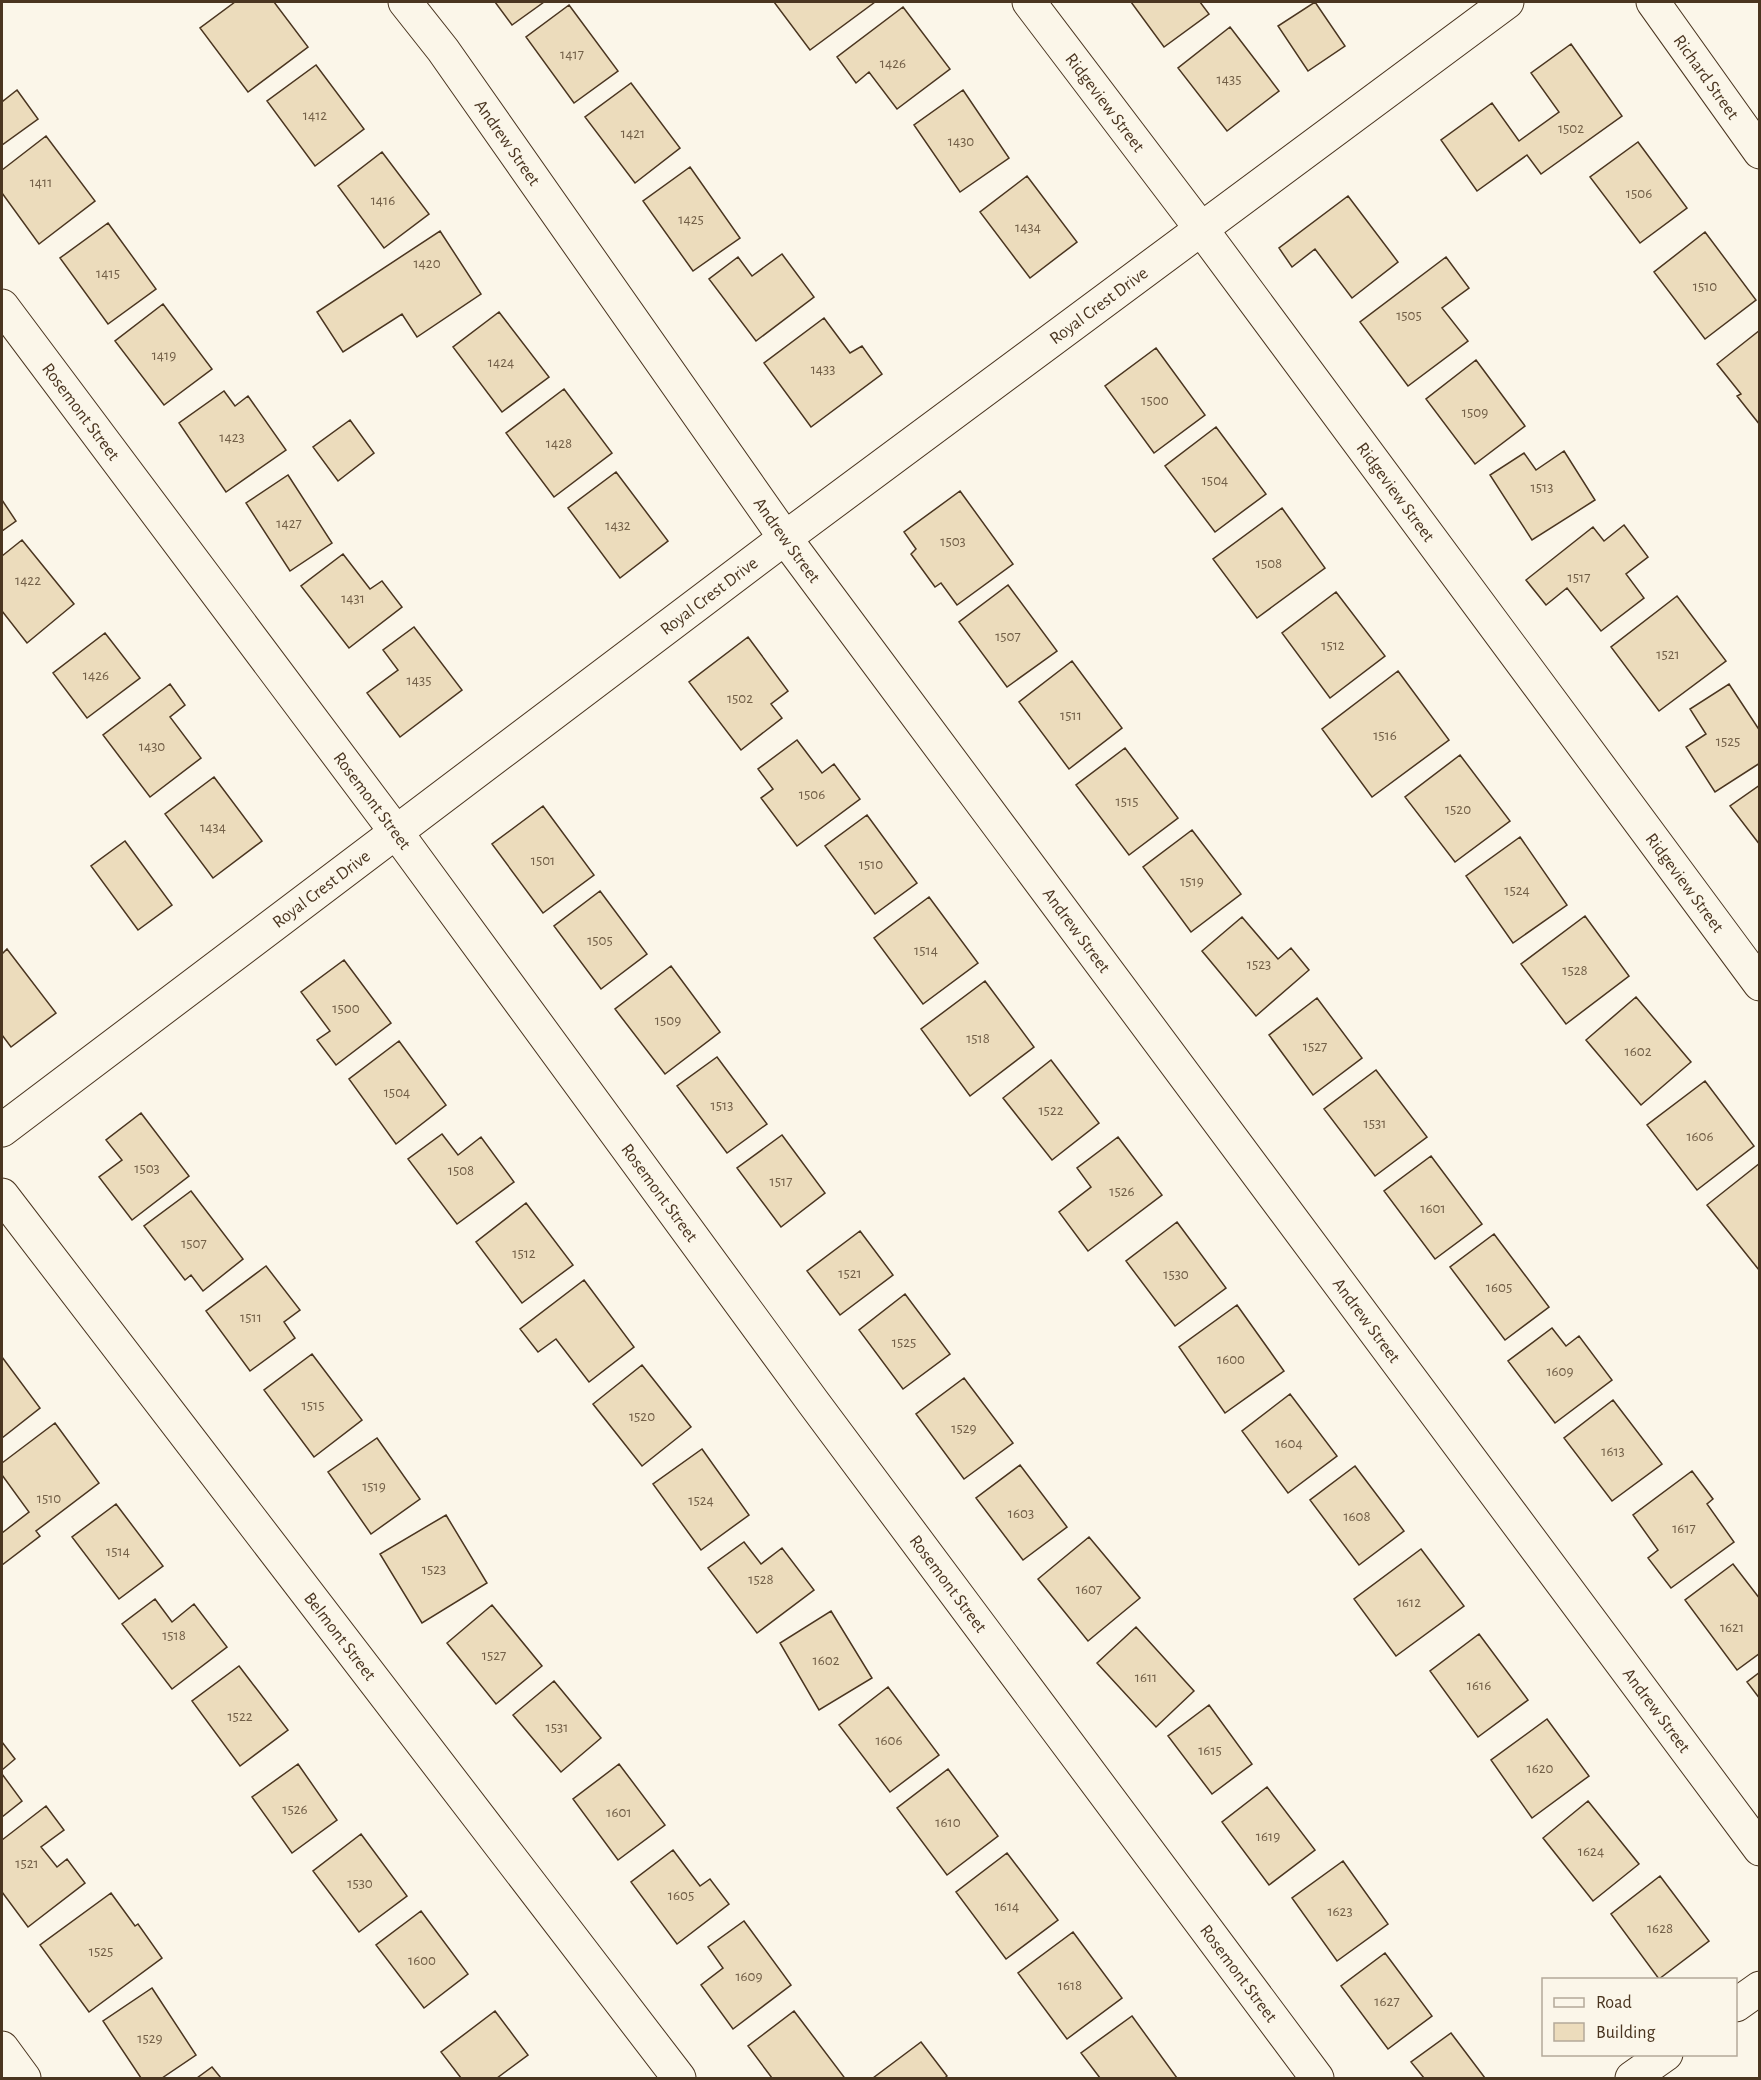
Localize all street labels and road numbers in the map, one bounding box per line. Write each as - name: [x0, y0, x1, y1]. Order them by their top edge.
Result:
- street label: Richard Street: [1669, 32, 1742, 123]
- street label: Ridgeview Street: [1061, 50, 1148, 156]
- street label: Andrew Street: [471, 97, 543, 189]
- street label: Royal Crest Drive: [1047, 264, 1151, 348]
- street label: Rosemont Street: [38, 360, 123, 465]
- street label: Ridgeview Street: [1352, 439, 1438, 546]
- street label: Andrew Street: [750, 495, 823, 587]
- street label: Royal Crest Drive: [657, 554, 761, 639]
- street label: Rosemont Street: [330, 749, 414, 854]
- street label: Ridgeview Street: [1642, 830, 1727, 936]
- street label: Royal Crest Drive: [270, 847, 374, 932]
- street label: Andrew Street: [1039, 885, 1113, 977]
- street label: Rosemont Street: [617, 1141, 701, 1246]
- street label: Andrew Street: [1329, 1275, 1403, 1367]
- street label: Rosemont Street: [906, 1532, 990, 1637]
- street label: Belmont Street: [300, 1589, 379, 1684]
- street label: Andrew Street: [1619, 1665, 1693, 1757]
- street label: Rosemont Street: [1196, 1922, 1280, 2026]

